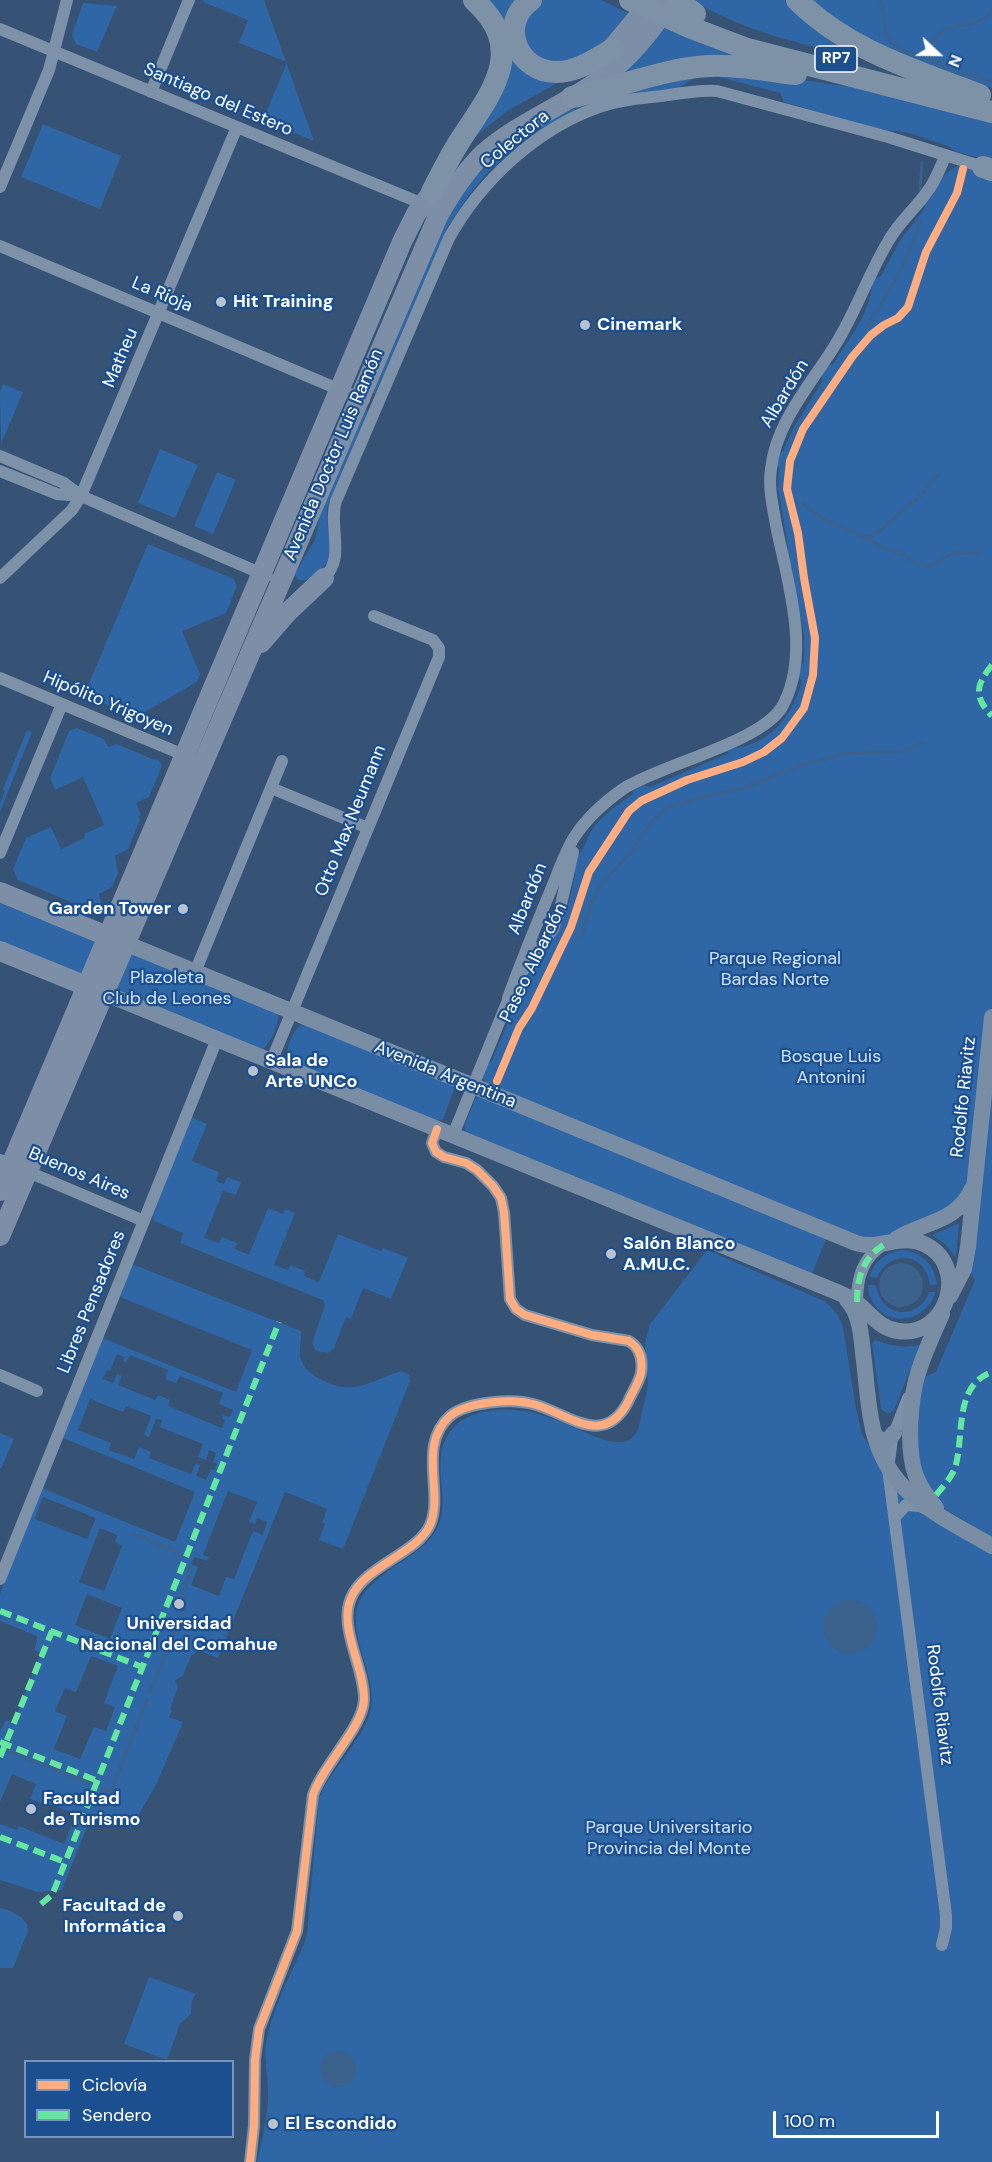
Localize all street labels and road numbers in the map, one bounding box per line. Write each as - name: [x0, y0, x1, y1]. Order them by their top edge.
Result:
- road number: RP7: [815, 46, 857, 72]
- street label: Santiago del Estero: [140, 59, 296, 141]
- street label: Colectora: [476, 106, 554, 174]
- street label: La Rioja: [128, 273, 196, 317]
- street label: Matheu: [99, 325, 143, 391]
- street label: Avenida Doctor Luis Ramón: [280, 346, 388, 564]
- street label: Albardón: [756, 356, 814, 432]
- street label: Hipólito Yrigoyen: [40, 667, 176, 741]
- street label: Otto Max Neumann: [311, 742, 391, 900]
- street label: Albardón: [504, 860, 552, 938]
- street label: Paseo Albardón: [496, 900, 572, 1026]
- street label: Rodolfo Riavitz: [947, 1035, 981, 1159]
- street label: Avenida Argentina: [371, 1037, 519, 1113]
- street label: Buenos Aires: [25, 1143, 133, 1205]
- street label: Libres Pensadores: [53, 1227, 131, 1377]
- street label: Rodolfo Riavitz: [921, 1643, 957, 1767]

